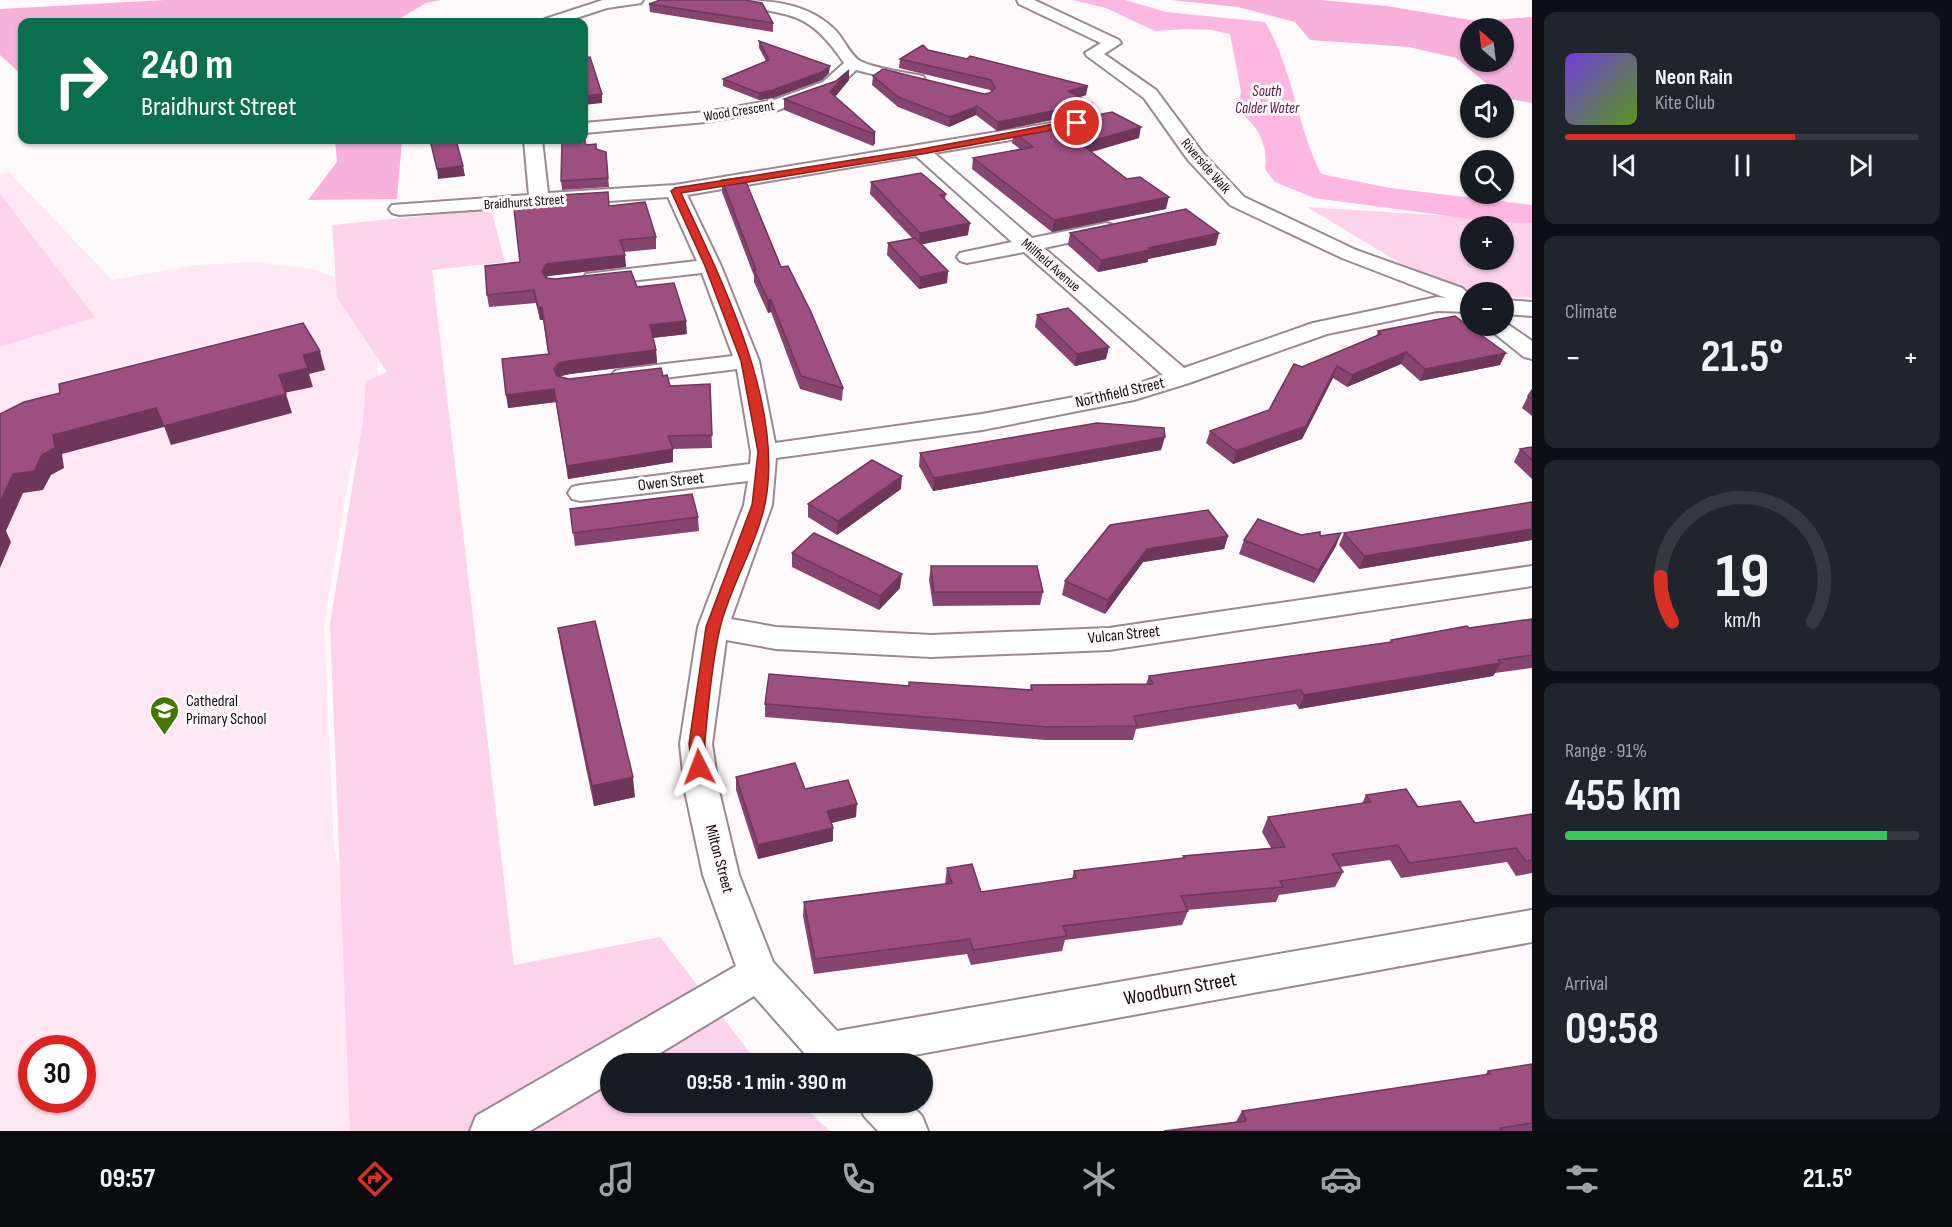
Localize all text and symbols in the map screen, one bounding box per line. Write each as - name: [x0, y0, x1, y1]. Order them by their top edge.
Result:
- north arrow: [1460, 18, 1514, 72]
- map controls: [1460, 18, 1514, 336]
- text: 240 m: [141, 40, 233, 91]
- icon: right: [42, 42, 120, 120]
- text: Neon Rain: [1655, 64, 1733, 91]
- water label: South Calder Water: [1235, 82, 1300, 118]
- button: sound: [1460, 84, 1514, 138]
- text: Braidhurst Street: [141, 91, 296, 123]
- text: Kite Club: [1655, 91, 1715, 115]
- street label: Wood Crescent: [702, 97, 776, 125]
- pin: [1051, 97, 1102, 148]
- icon: arrive: [1060, 106, 1093, 139]
- street label: Riverside Walk: [1178, 135, 1235, 197]
- icon: previous: [1608, 149, 1641, 182]
- icon: pause: [1726, 149, 1759, 182]
- icon: next: [1844, 149, 1877, 182]
- button: search: [1460, 150, 1514, 204]
- street label: Braidhurst Street: [483, 191, 565, 213]
- button: +: [1460, 216, 1514, 270]
- street label: Millfield Avenue: [1018, 235, 1084, 295]
- button: −: [1460, 282, 1514, 336]
- text: Climate: [1565, 300, 1617, 324]
- text: 21.5°: [1701, 330, 1783, 385]
- text: −: [1565, 338, 1581, 378]
- text: +: [1903, 338, 1919, 378]
- street label: Northfield Street: [1074, 374, 1166, 412]
- street label: Owen Street: [637, 469, 705, 495]
- text: 19: [1715, 541, 1769, 616]
- text: km/h: [1723, 609, 1761, 634]
- street label: Vulcan Street: [1087, 622, 1161, 648]
- place label: Cathedral Primary School: [186, 692, 267, 729]
- school or university icon: Cathedral Primary School: [149, 694, 181, 736]
- position arrow: [667, 735, 731, 799]
- text: Range · 91%: [1565, 739, 1647, 763]
- text: 455 km: [1565, 769, 1681, 824]
- street label: Milton Street: [701, 823, 737, 895]
- street label: Woodburn Street: [1122, 967, 1238, 1011]
- text: Arrival: [1565, 972, 1608, 996]
- text: 09:58: [1565, 1002, 1659, 1057]
- speed limit sign: 30: [18, 1035, 96, 1113]
- text: 09:58 · 1 min · 390 m: [687, 1069, 846, 1096]
- icon: directions: [354, 1158, 396, 1200]
- icon: music: [596, 1158, 638, 1200]
- icon: phone: [837, 1158, 879, 1200]
- icon: climate: [1078, 1158, 1120, 1200]
- icon: car: [1320, 1158, 1362, 1200]
- icon: filters: [1561, 1158, 1603, 1200]
- text: 09:57: [100, 1163, 155, 1195]
- text: 21.5°: [1803, 1163, 1852, 1195]

